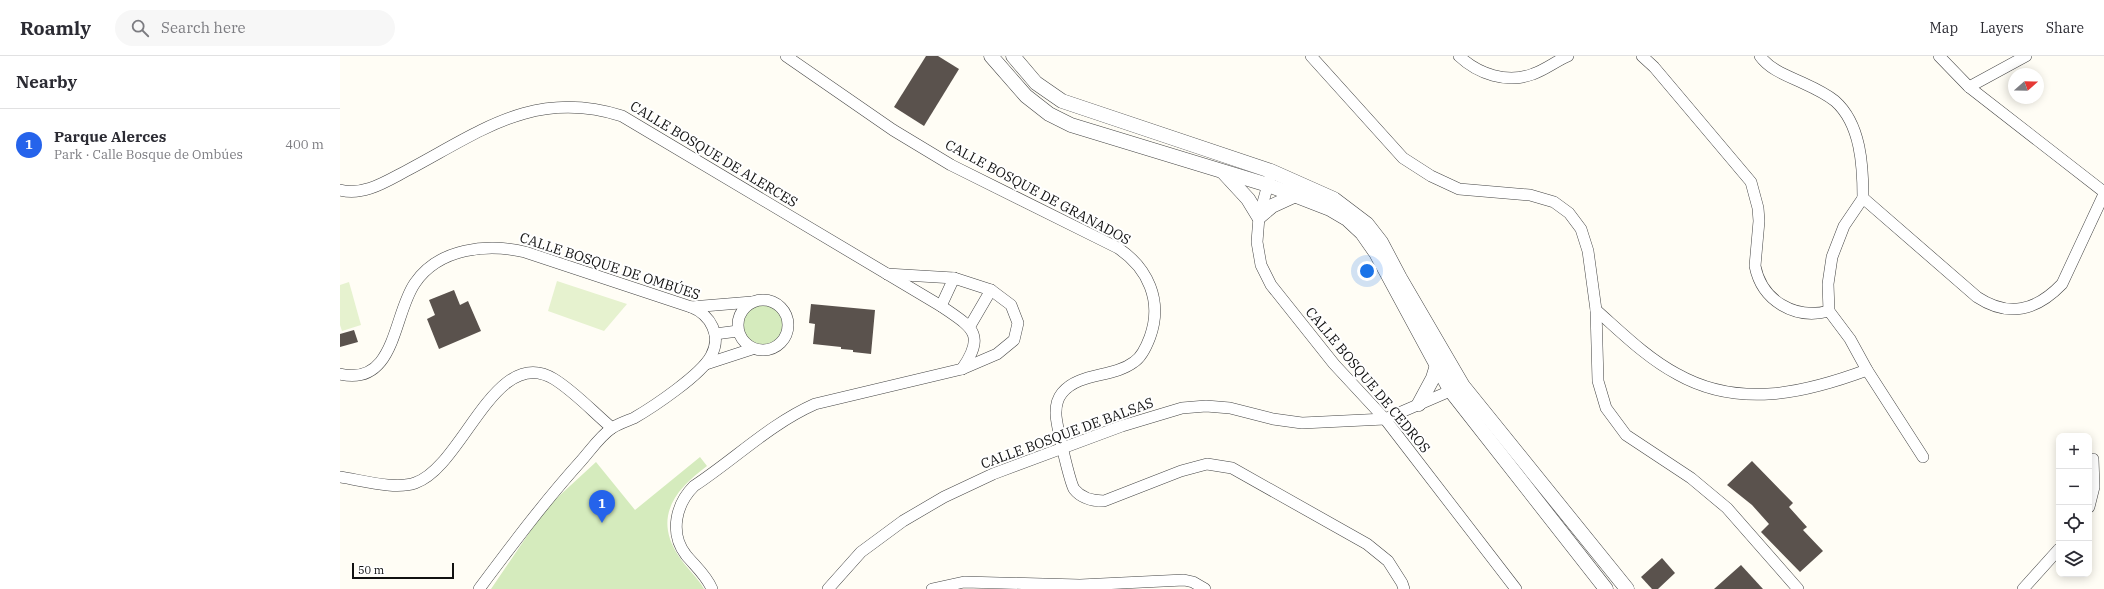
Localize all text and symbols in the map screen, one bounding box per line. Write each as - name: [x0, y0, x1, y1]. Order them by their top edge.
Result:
- search box: [115, 10, 395, 46]
- text: Roamly: [20, 16, 91, 40]
- icon: search: [129, 17, 151, 39]
- text: Search here: [161, 18, 246, 37]
- text: Map: [1930, 19, 1958, 37]
- text: Layers: [1980, 19, 2024, 37]
- text: Share: [2046, 19, 2084, 37]
- north arrow: [2008, 68, 2044, 104]
- text: Nearby: [16, 71, 77, 93]
- street label: CALLE BOSQUE DE ALERCES: [627, 97, 801, 211]
- text: Parque Alerces: [54, 127, 166, 146]
- street label: CALLE BOSQUE DE GRANADOS: [942, 135, 1134, 249]
- text: 1: [25, 136, 33, 153]
- text: 400 m: [285, 136, 324, 153]
- text: Park · Calle Bosque de Ombúes: [54, 146, 243, 163]
- street label: CALLE BOSQUE DE OMBÚES: [517, 227, 703, 304]
- your location: [1357, 261, 1377, 281]
- street label: CALLE BOSQUE DE CEDROS: [1302, 303, 1434, 457]
- street label: CALLE BOSQUE DE BALSAS: [978, 393, 1156, 473]
- map controls: [2056, 433, 2092, 577]
- button: +: [2056, 433, 2092, 469]
- button: −: [2056, 469, 2092, 505]
- pin: 1: [589, 490, 615, 523]
- button: locate: [2056, 505, 2092, 541]
- button: layers: [2056, 541, 2092, 577]
- scale bar: [352, 561, 454, 580]
- text: 50 m: [358, 563, 384, 577]

